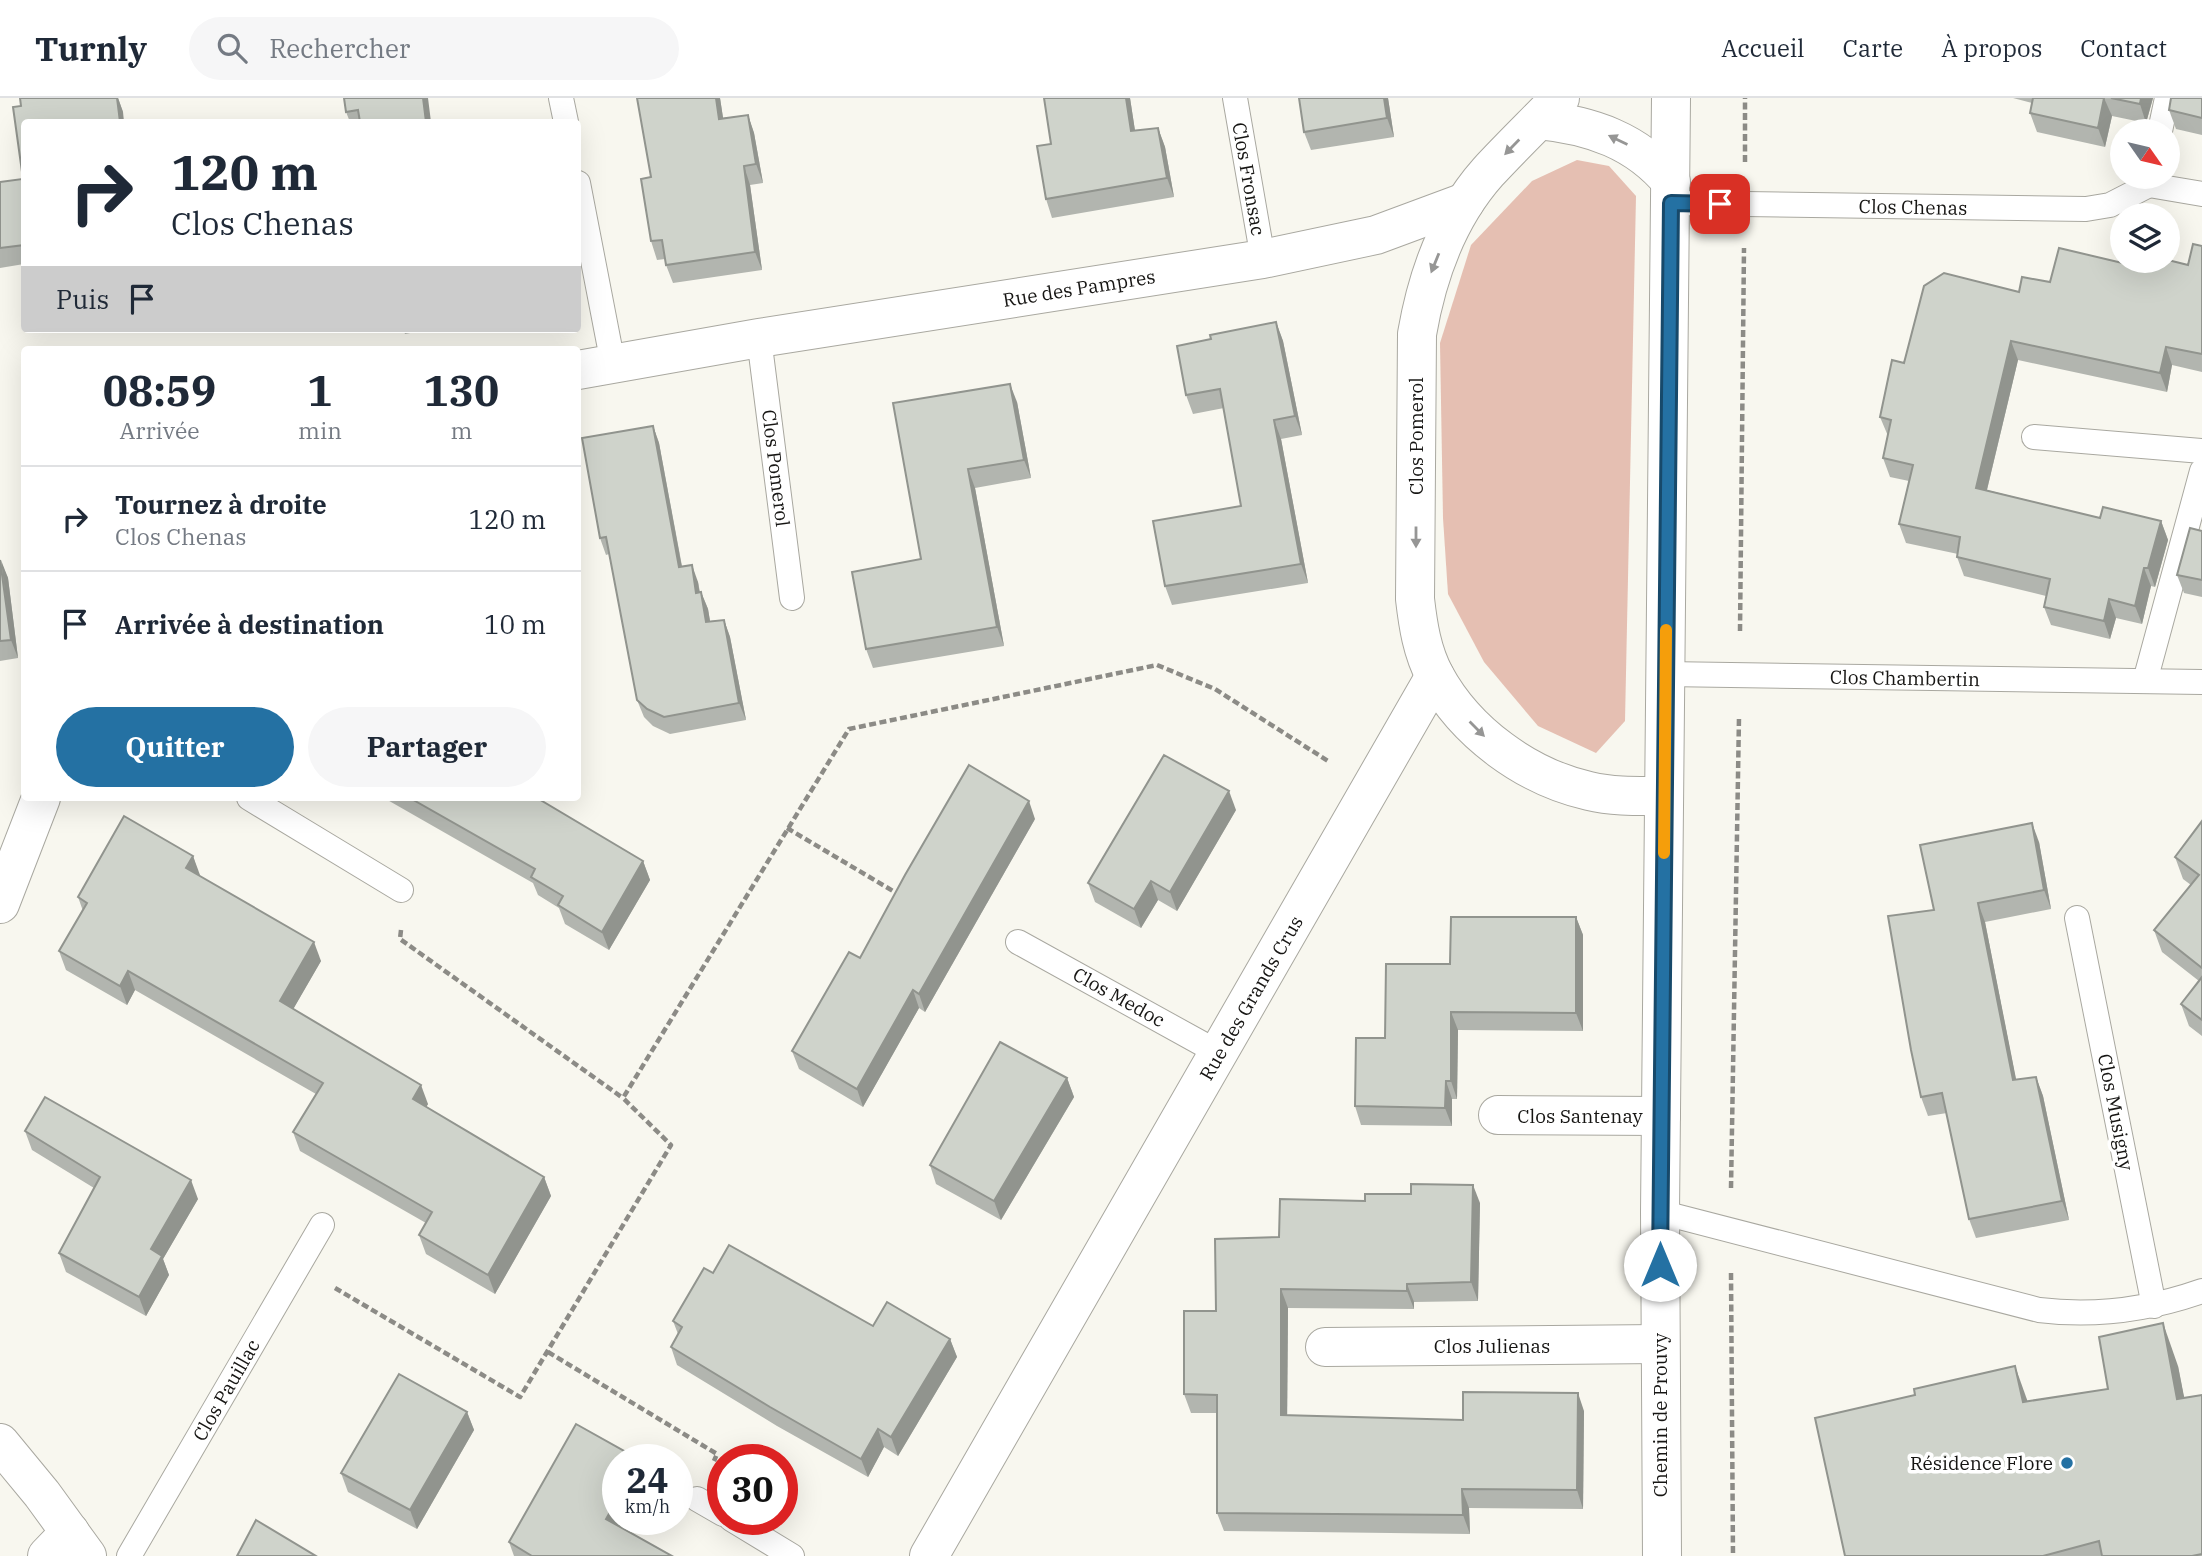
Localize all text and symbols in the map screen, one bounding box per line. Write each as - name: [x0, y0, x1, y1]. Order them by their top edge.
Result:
- search box: [189, 17, 679, 80]
- text: Turnly: [35, 27, 147, 70]
- icon: search: [213, 29, 251, 67]
- text: Rechercher: [269, 31, 410, 65]
- text: Accueil: [1721, 32, 1805, 64]
- text: Carte: [1843, 32, 1903, 64]
- text: À propos: [1941, 32, 2042, 64]
- text: Contact: [2080, 32, 2167, 64]
- north arrow: [2110, 119, 2180, 189]
- map controls: [2110, 119, 2180, 273]
- street label: Clos Fronsac: [1227, 120, 1271, 238]
- one-way arrow: [1608, 134, 1628, 146]
- one-way arrow: [1504, 139, 1521, 156]
- text: 120 m: [171, 140, 318, 203]
- icon: right: [56, 147, 147, 238]
- pin: [1690, 174, 1750, 234]
- icon: arrive: [1701, 185, 1739, 223]
- street label: Clos Chenas: [1859, 194, 1967, 220]
- text: Clos Chenas: [171, 202, 354, 244]
- button: layers: [2110, 203, 2180, 273]
- one-way arrow: [1430, 253, 1441, 274]
- street label: Rue des Pampres: [1001, 264, 1157, 312]
- icon: arrive: [123, 280, 161, 318]
- text: Puis: [56, 282, 109, 316]
- text: 08:59: [103, 363, 216, 418]
- text: 1: [307, 363, 333, 418]
- text: 130: [424, 363, 499, 418]
- street label: Clos Pomerol: [1404, 377, 1428, 495]
- street label: Clos Pomerol: [757, 408, 795, 528]
- text: Arrivée: [119, 415, 200, 445]
- text: min: [298, 415, 342, 445]
- text: m: [450, 415, 472, 445]
- text: Tournez à droite: [115, 487, 327, 521]
- icon: right: [56, 500, 94, 538]
- text: 120 m: [468, 502, 546, 536]
- text: Clos Chenas: [115, 521, 246, 551]
- one-way arrow: [1410, 526, 1422, 548]
- icon: arrive: [56, 605, 94, 643]
- text: Arrivée à destination: [115, 607, 384, 641]
- text: 10 m: [484, 607, 546, 641]
- street label: Clos Chambertin: [1830, 665, 1980, 691]
- button: Quitter: [56, 707, 294, 787]
- button: Partager: [308, 707, 546, 787]
- one-way arrow: [1469, 721, 1486, 738]
- street label: Rue des Grands Crus: [1194, 911, 1308, 1085]
- street label: Clos Medoc: [1069, 962, 1169, 1032]
- street label: Clos Musigny: [2093, 1052, 2139, 1173]
- street label: Clos Santenay: [1517, 1104, 1644, 1128]
- position arrow: [1623, 1228, 1697, 1302]
- street label: Chemin de Prouvy: [1648, 1332, 1672, 1497]
- street label: Clos Julienas: [1434, 1334, 1550, 1358]
- street label: Clos Pauillac: [187, 1335, 265, 1445]
- speed limit sign: 30: [707, 1444, 798, 1535]
- place label: Résidence Flore: [1910, 1451, 2053, 1475]
- marker: Résidence Flore: [2059, 1455, 2075, 1471]
- text: 24: [626, 1457, 669, 1503]
- text: km/h: [625, 1495, 670, 1518]

